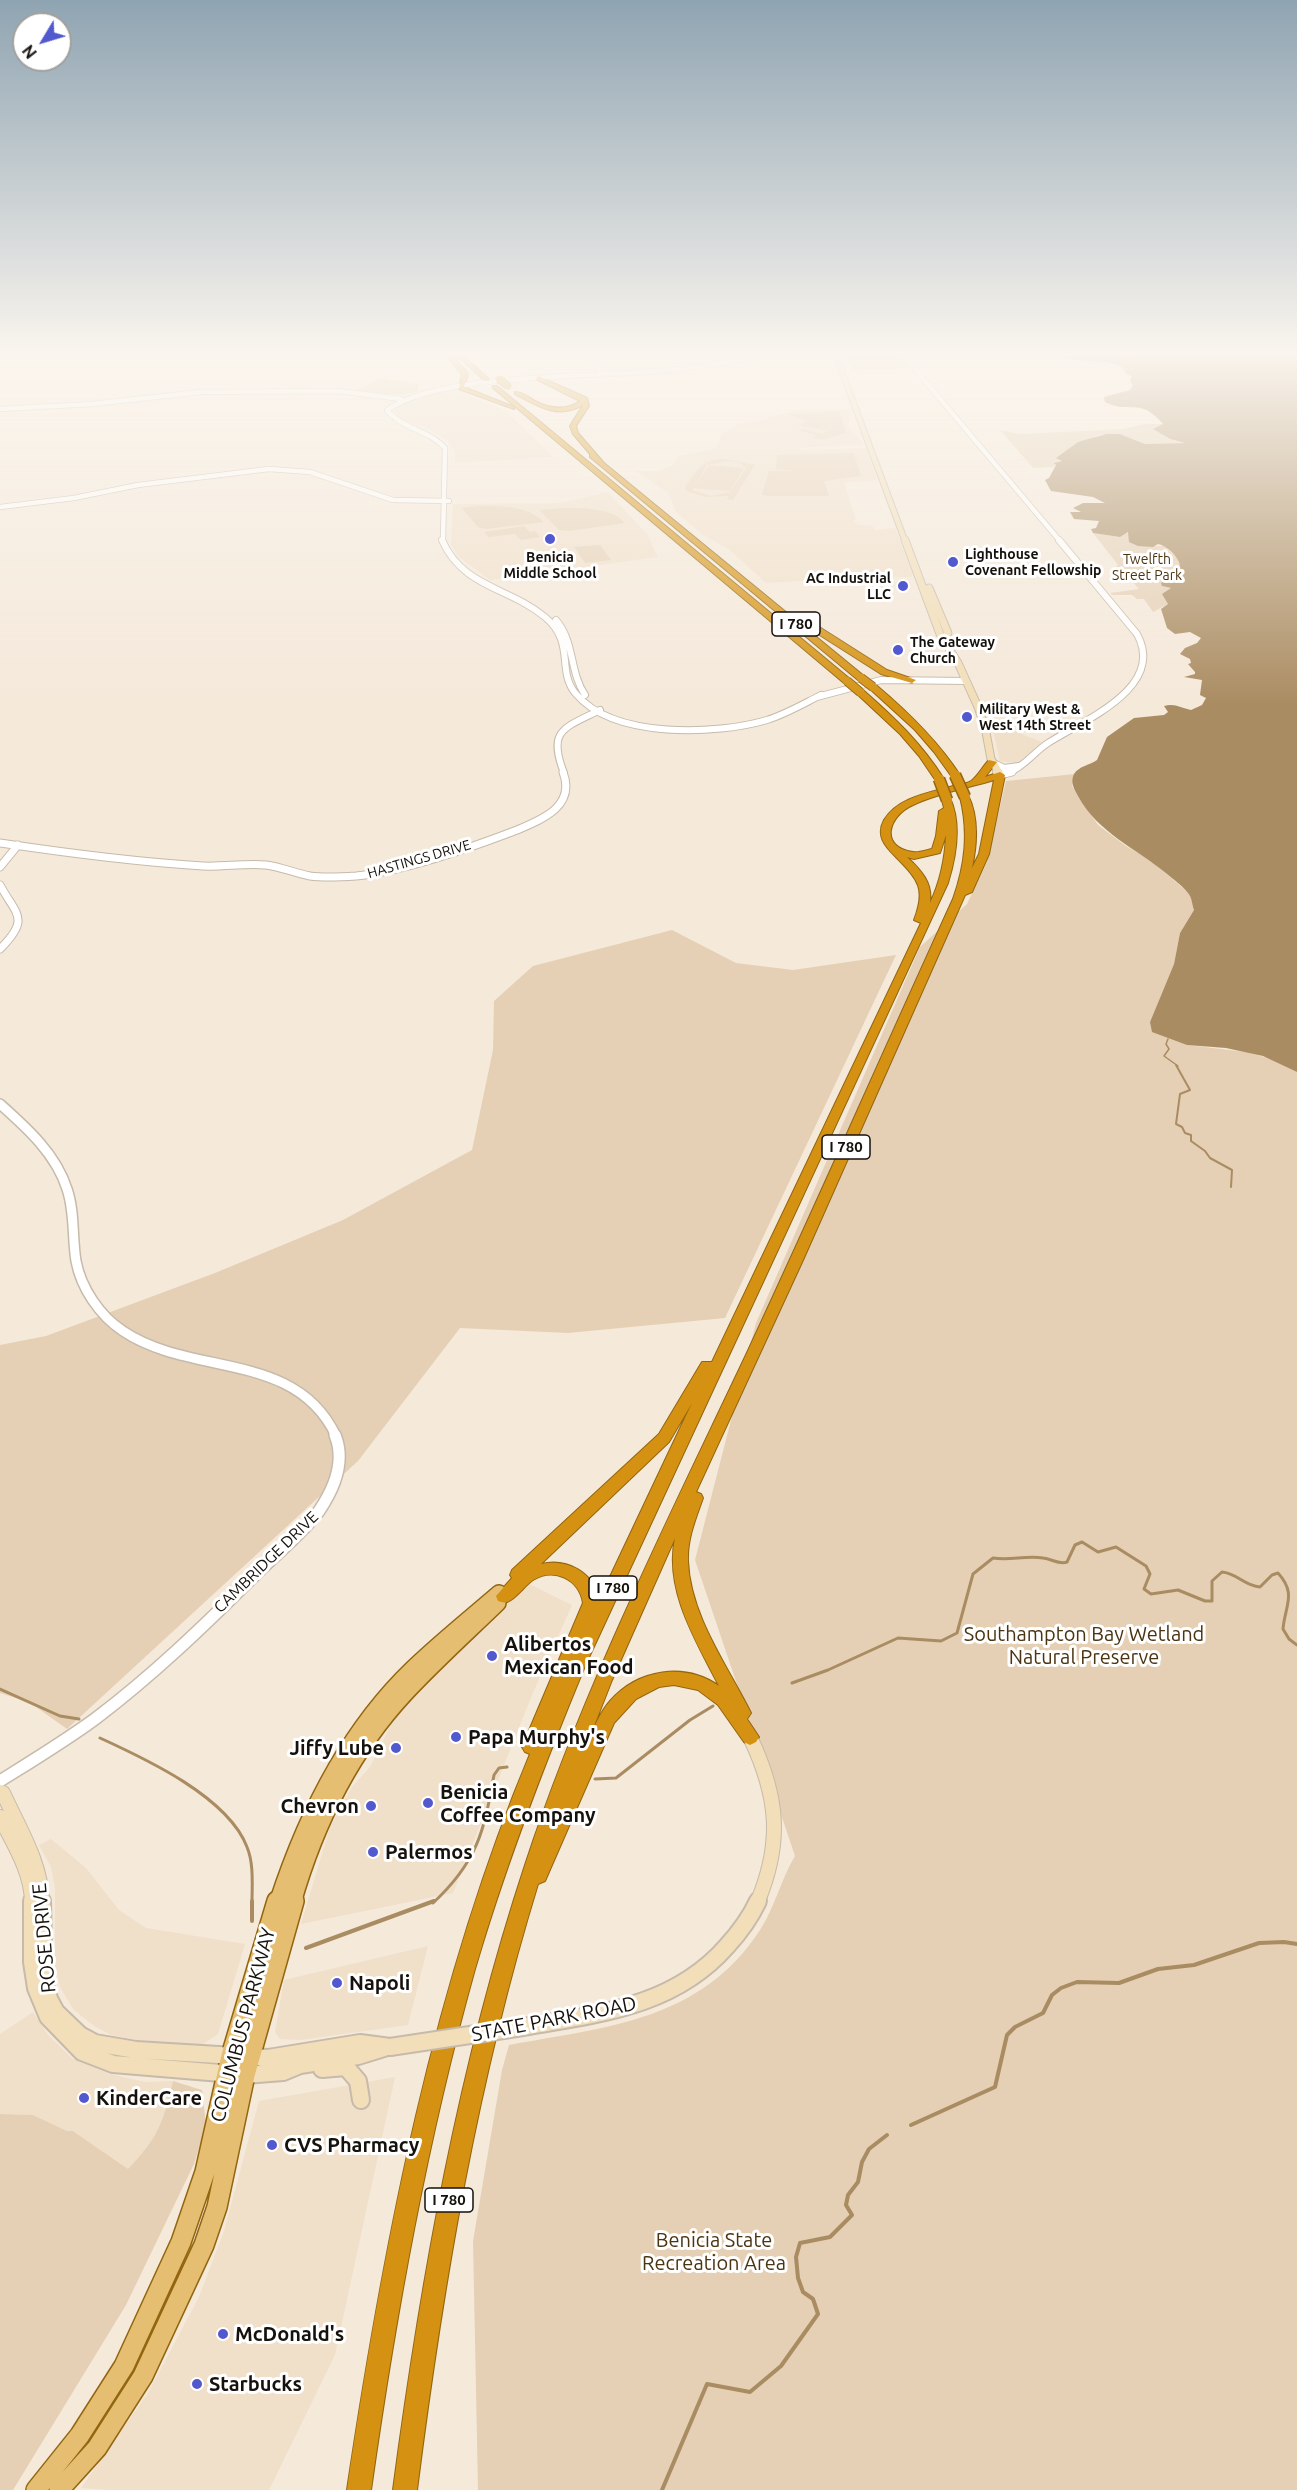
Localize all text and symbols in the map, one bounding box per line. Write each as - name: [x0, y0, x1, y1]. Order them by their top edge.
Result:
- north arrow: [12, 12, 72, 72]
- text: N: [19, 42, 40, 62]
- marker: Benicia Middle School: [543, 532, 557, 546]
- place label: Lighthouse Covenant Fellowship: [965, 546, 1101, 578]
- place label: Benicia Middle School: [504, 549, 596, 582]
- park label: Twelfth Street Park: [1112, 551, 1182, 584]
- marker: Lighthouse Covenant Fellowship: [946, 555, 960, 569]
- place label: AC Industrial LLC: [806, 570, 891, 602]
- marker: AC Industrial LLC: [896, 579, 910, 593]
- road number: I 780: [772, 612, 820, 636]
- place label: The Gateway Church: [910, 634, 995, 666]
- marker: The Gateway Church: [891, 643, 905, 657]
- place label: Military West & West 14th Street: [979, 701, 1091, 734]
- marker: Military West & West 14th Street: [960, 710, 974, 724]
- street label: HASTINGS DRIVE: [365, 836, 473, 882]
- road number: I 780: [822, 1135, 870, 1159]
- street label: CAMBRIDGE DRIVE: [210, 1507, 322, 1617]
- road number: I 780: [589, 1576, 637, 1600]
- park label: Southampton Bay Wetland Natural Preserve: [964, 1622, 1204, 1669]
- place label: Alibertos Mexican Food: [504, 1632, 634, 1679]
- marker: Alibertos Mexican Food: [485, 1649, 499, 1663]
- place label: Papa Murphy's: [468, 1725, 605, 1749]
- marker: Papa Murphy's: [449, 1730, 463, 1744]
- place label: Jiffy Lube: [289, 1736, 384, 1760]
- marker: Jiffy Lube: [389, 1741, 403, 1755]
- place label: Benicia Coffee Company: [440, 1780, 596, 1827]
- place label: Chevron: [280, 1794, 359, 1818]
- marker: Benicia Coffee Company: [421, 1796, 435, 1810]
- marker: Chevron: [364, 1799, 378, 1813]
- place label: Palermos: [385, 1840, 473, 1864]
- marker: Palermos: [366, 1845, 380, 1859]
- street label: ROSE DRIVE: [27, 1882, 61, 1994]
- street label: COLUMBUS PARKWAY: [205, 1925, 281, 2125]
- place label: Napoli: [349, 1971, 410, 1995]
- marker: Napoli: [330, 1976, 344, 1990]
- street label: STATE PARK ROAD: [469, 1991, 639, 2047]
- place label: KinderCare: [96, 2086, 202, 2110]
- marker: KinderCare: [77, 2091, 91, 2105]
- place label: CVS Pharmacy: [284, 2133, 419, 2157]
- marker: CVS Pharmacy: [265, 2138, 279, 2152]
- road number: I 780: [425, 2188, 473, 2212]
- park label: Benicia State Recreation Area: [642, 2228, 786, 2275]
- place label: McDonald's: [235, 2322, 344, 2346]
- marker: McDonald's: [216, 2327, 230, 2341]
- place label: Starbucks: [209, 2372, 302, 2396]
- marker: Starbucks: [190, 2377, 204, 2391]

